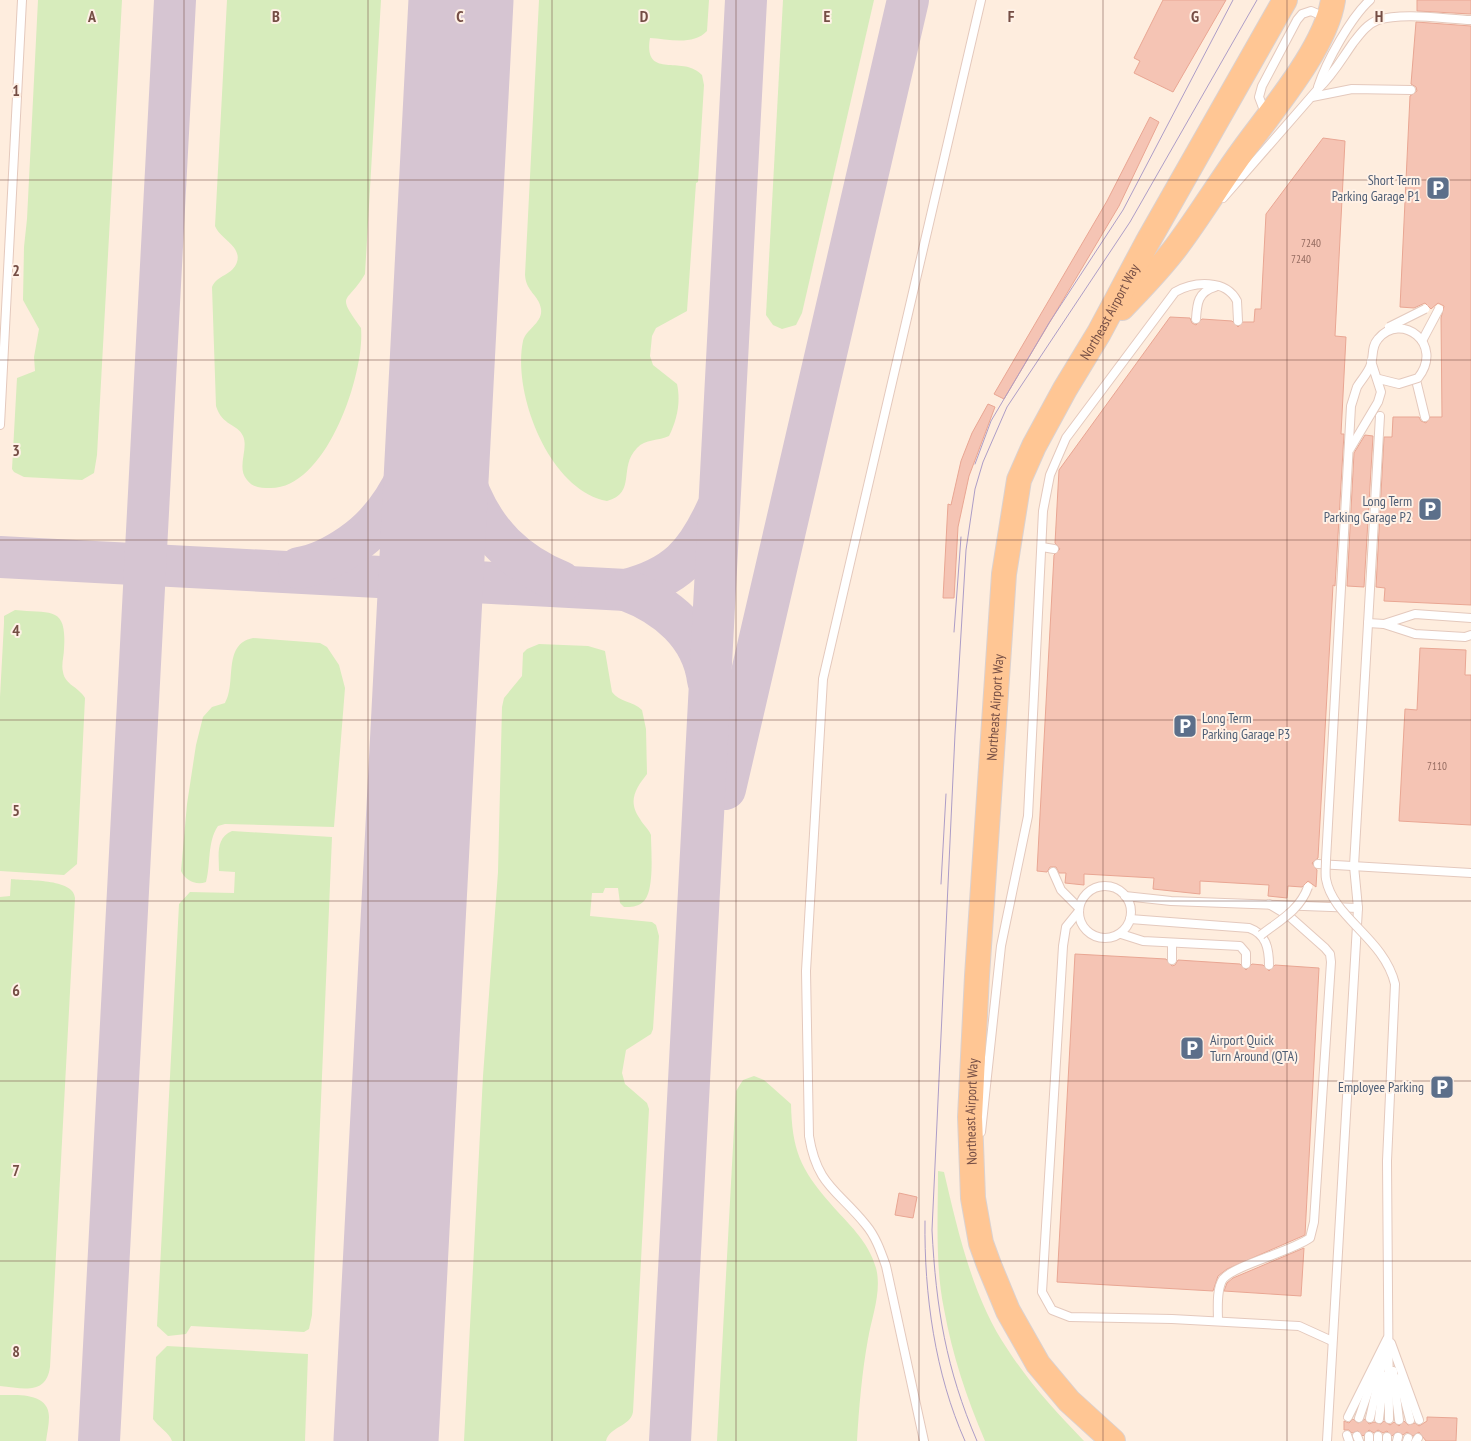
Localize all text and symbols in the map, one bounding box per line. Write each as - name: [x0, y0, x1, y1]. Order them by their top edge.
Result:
- text: A: [87, 6, 97, 26]
- text: B: [272, 6, 280, 26]
- text: C: [456, 6, 464, 26]
- text: D: [640, 6, 649, 26]
- text: E: [824, 6, 831, 26]
- text: F: [1008, 6, 1015, 26]
- text: G: [1191, 6, 1199, 26]
- text: H: [1375, 6, 1383, 26]
- text: 1: [12, 80, 20, 100]
- place label: Short Term Parking Garage P1: [1332, 171, 1420, 205]
- parking icon: Short Term Parking Garage P1: [1425, 175, 1451, 201]
- house number: 7240: [1301, 236, 1321, 250]
- house number: 7240: [1291, 252, 1311, 266]
- text: 2: [12, 260, 20, 280]
- street label: Northeast Airport Way: [1076, 260, 1143, 363]
- text: 3: [12, 440, 20, 460]
- place label: Long Term Parking Garage P2: [1324, 492, 1412, 526]
- parking icon: Long Term Parking Garage P2: [1417, 496, 1443, 522]
- text: 4: [12, 620, 20, 640]
- street label: Northeast Airport Way: [982, 653, 1008, 761]
- place label: Long Term Parking Garage P3: [1202, 709, 1290, 743]
- parking icon: Long Term Parking Garage P3: [1172, 713, 1198, 739]
- house number: 7110: [1427, 759, 1447, 773]
- text: 5: [12, 800, 20, 820]
- text: 6: [12, 980, 20, 1000]
- place label: Airport Quick Turn Around (QTA): [1210, 1031, 1298, 1065]
- parking icon: Airport Quick Turn Around (QTA): [1179, 1035, 1205, 1061]
- street label: Northeast Airport Way: [961, 1057, 982, 1165]
- parking icon: Employee Parking: [1429, 1074, 1455, 1100]
- place label: Employee Parking: [1338, 1078, 1424, 1096]
- text: 7: [12, 1160, 20, 1180]
- text: 8: [12, 1341, 20, 1361]

